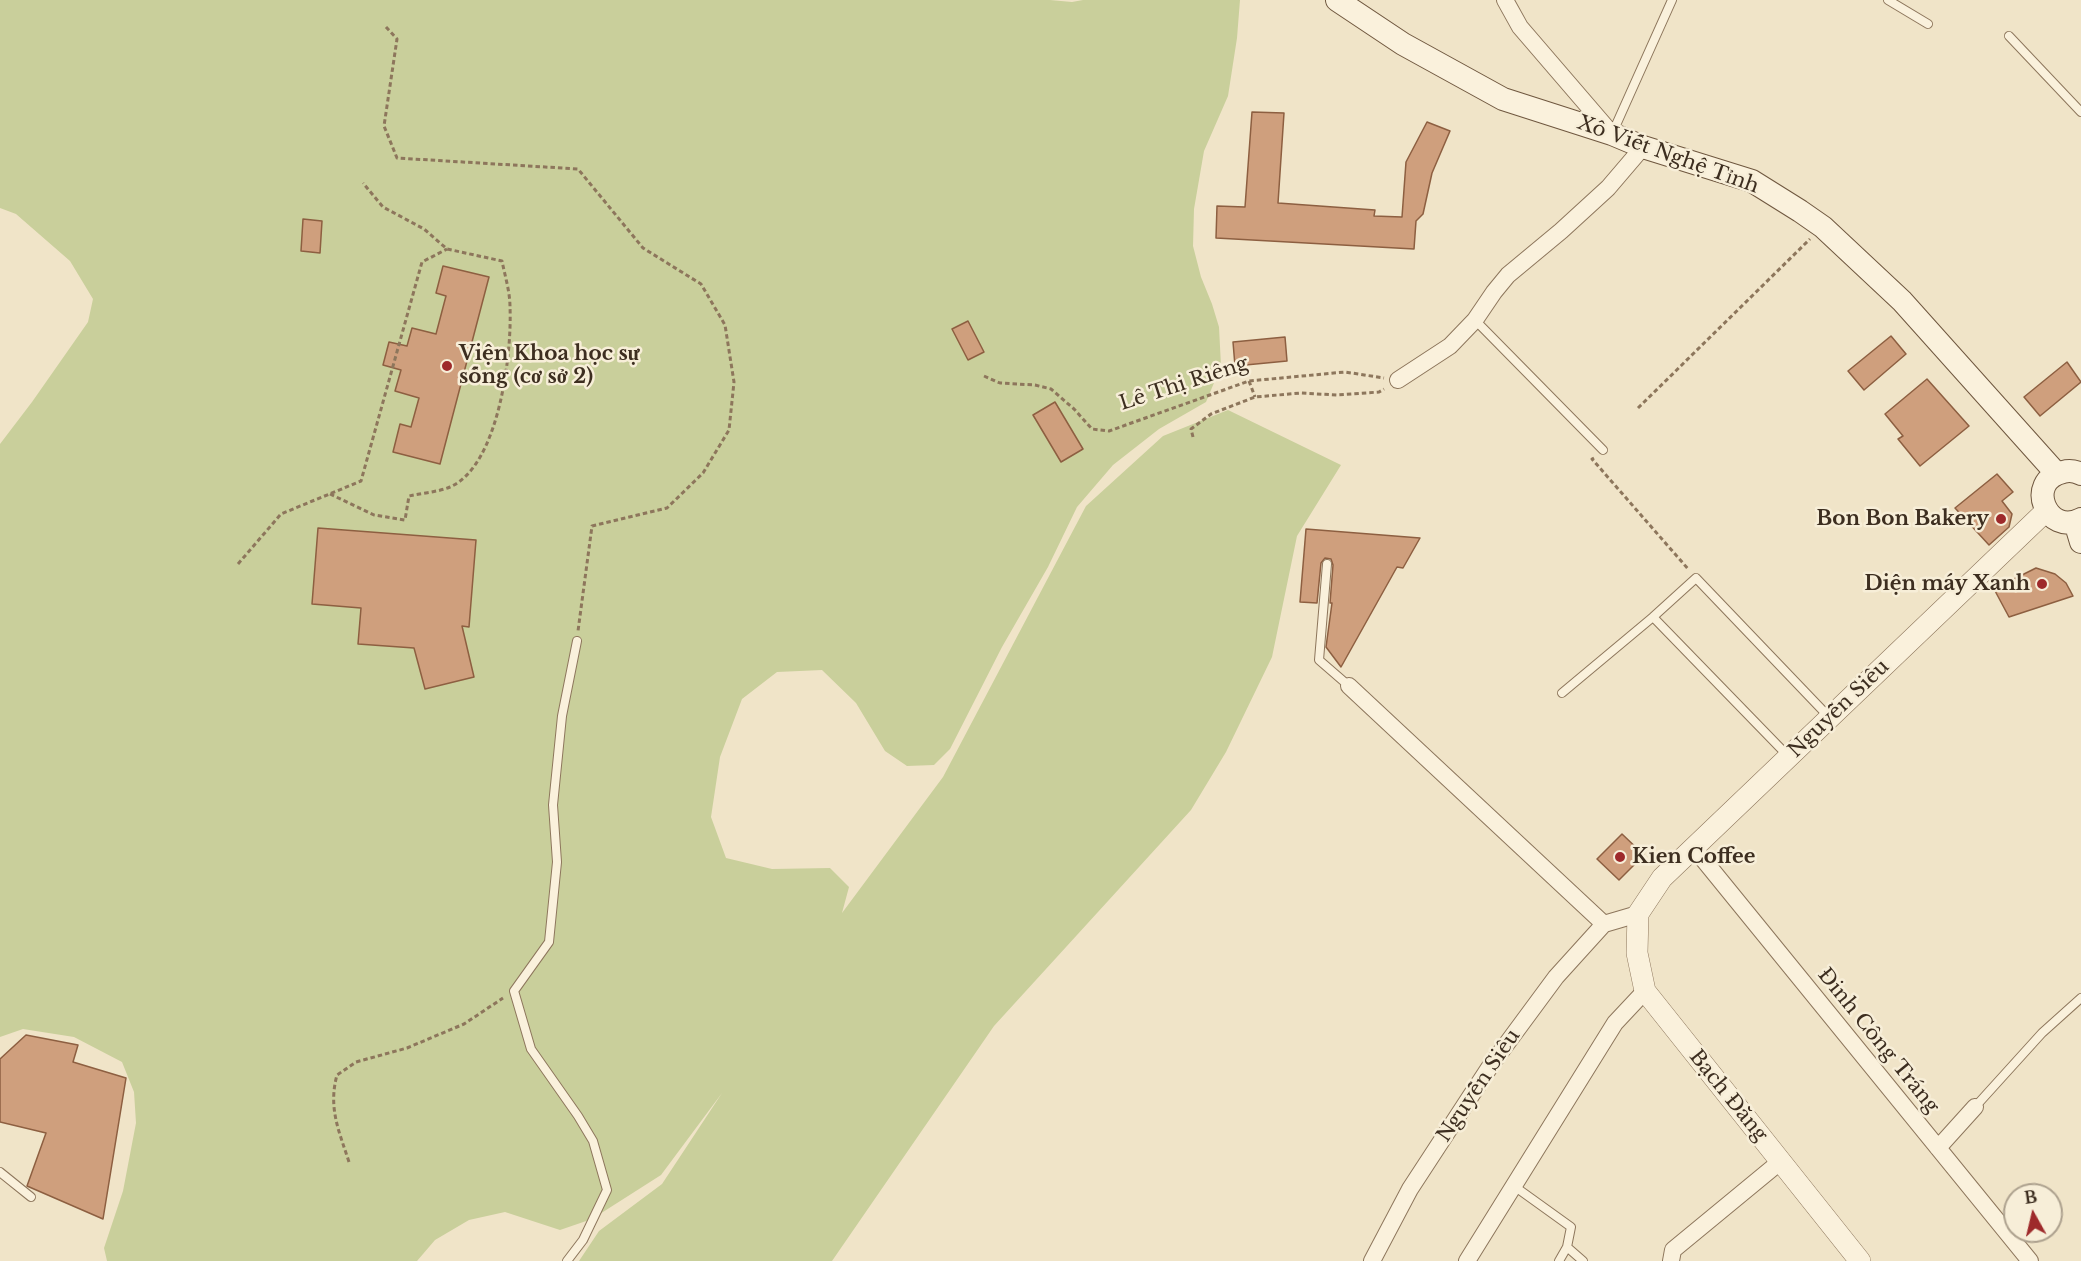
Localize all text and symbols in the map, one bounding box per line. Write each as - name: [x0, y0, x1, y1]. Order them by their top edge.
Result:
- street label: Xô Viết Nghệ Tỉnh: [1574, 111, 1762, 199]
- place label: Viện Khoa học sự sống (cơ sở 2): [459, 342, 640, 389]
- street label: Lê Thị Riêng: [1117, 352, 1251, 416]
- marker: Viện Khoa học sự sống (cơ sở 2): [440, 359, 454, 373]
- place label: Bon Bon Bakery: [1816, 507, 1989, 531]
- marker: Bon Bon Bakery: [1994, 512, 2008, 526]
- place label: Diện máy Xanh: [1864, 572, 2030, 596]
- marker: Diện máy Xanh: [2035, 577, 2049, 591]
- street label: Nguyễn Siêu: [1784, 655, 1894, 763]
- place label: Kien Coffee: [1632, 845, 1755, 869]
- marker: Kien Coffee: [1613, 850, 1627, 864]
- street label: Đinh Công Tráng: [1812, 964, 1944, 1118]
- street label: Nguyễn Siêu: [1432, 1025, 1526, 1147]
- street label: Bạch Đằng: [1684, 1045, 1772, 1147]
- north arrow: [2003, 1183, 2063, 1243]
- text: B: [2023, 1186, 2038, 1208]

